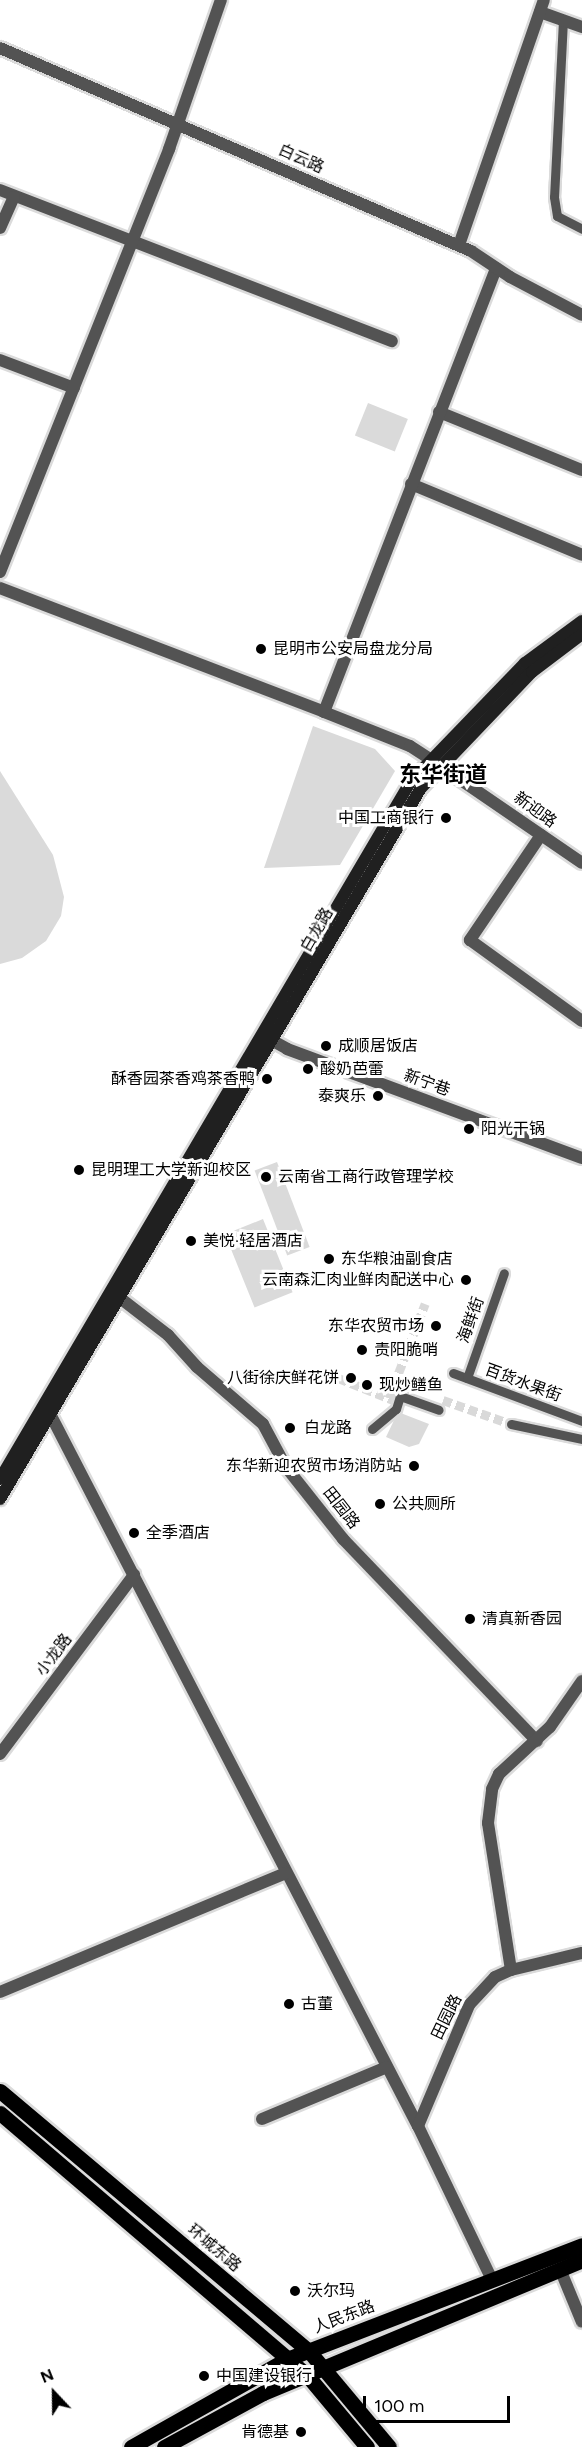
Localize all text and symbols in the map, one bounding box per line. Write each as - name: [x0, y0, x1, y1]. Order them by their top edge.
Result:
- street label: 白云路: [275, 140, 327, 178]
- place label: 昆明市公安局盘龙分局: [273, 639, 433, 659]
- marker: 昆明市公安局盘龙分局: [254, 642, 268, 656]
- district label: 东华街道: [399, 762, 487, 788]
- street label: 新迎路: [510, 788, 560, 832]
- place label: 中国工商银行: [338, 808, 434, 828]
- marker: 中国工商银行: [439, 811, 453, 825]
- street label: 白龙路: [297, 904, 337, 956]
- place label: 成顺居饭店: [338, 1036, 418, 1056]
- marker: 成顺居饭店: [319, 1039, 333, 1053]
- place label: 酸奶芭蕾: [320, 1059, 384, 1079]
- marker: 酸奶芭蕾: [301, 1062, 315, 1076]
- street label: 新宁巷: [401, 1066, 453, 1100]
- place label: 酥香园茶香鸡茶香鸭: [111, 1069, 255, 1089]
- marker: 酥香园茶香鸡茶香鸭: [260, 1072, 274, 1086]
- place label: 泰爽乐: [318, 1086, 366, 1106]
- marker: 泰爽乐: [371, 1089, 385, 1103]
- place label: 阳光干锅: [481, 1119, 545, 1139]
- marker: 阳光干锅: [462, 1122, 476, 1136]
- place label: 昆明理工大学新迎校区: [91, 1160, 251, 1180]
- marker: 昆明理工大学新迎校区: [72, 1163, 86, 1177]
- place label: 云南省工商行政管理学校: [278, 1167, 454, 1187]
- marker: 云南省工商行政管理学校: [259, 1170, 273, 1184]
- place label: 美悦·轻居酒店: [203, 1231, 303, 1251]
- marker: 美悦·轻居酒店: [184, 1234, 198, 1248]
- place label: 东华粮油副食店: [341, 1249, 453, 1269]
- marker: 东华粮油副食店: [322, 1252, 336, 1266]
- place label: 云南森汇肉业鲜肉配送中心: [262, 1270, 454, 1290]
- marker: 云南森汇肉业鲜肉配送中心: [459, 1273, 473, 1287]
- street label: 海鲜街: [454, 1294, 488, 1346]
- place label: 东华农贸市场: [328, 1316, 424, 1336]
- marker: 东华农贸市场: [429, 1319, 443, 1333]
- place label: 责阳脆哨: [374, 1340, 438, 1360]
- marker: 责阳脆哨: [355, 1343, 369, 1357]
- street label: 百货水果街: [482, 1360, 564, 1406]
- place label: 八街徐庆鲜花饼: [227, 1368, 339, 1388]
- marker: 八街徐庆鲜花饼: [344, 1371, 358, 1385]
- place label: 现炒鳝鱼: [379, 1375, 443, 1395]
- marker: 现炒鳝鱼: [360, 1378, 374, 1392]
- place label: 白龙路: [304, 1418, 352, 1438]
- marker: 白龙路: [281, 1419, 299, 1437]
- place label: 东华新迎农贸市场消防站: [226, 1456, 402, 1476]
- marker: 东华新迎农贸市场消防站: [407, 1459, 421, 1473]
- street label: 田园路: [319, 1483, 363, 1533]
- place label: 公共厕所: [392, 1494, 456, 1514]
- marker: 公共厕所: [373, 1497, 387, 1511]
- place label: 全季酒店: [146, 1523, 210, 1543]
- marker: 全季酒店: [127, 1526, 141, 1540]
- place label: 清真新香园: [482, 1609, 562, 1629]
- marker: 清真新香园: [463, 1612, 477, 1626]
- street label: 小龙路: [32, 1630, 76, 1680]
- street label: 田园路: [428, 1991, 466, 2043]
- place label: 古董: [301, 1994, 333, 2014]
- marker: 古董: [282, 1997, 296, 2011]
- street label: 环城东路: [183, 2220, 245, 2276]
- place label: 沃尔玛: [307, 2281, 355, 2301]
- marker: 沃尔玛: [288, 2284, 302, 2298]
- street label: 人民东路: [311, 2297, 377, 2337]
- north arrow: [24, 2363, 84, 2423]
- text: N: [38, 2365, 56, 2387]
- place label: 中国建设银行: [216, 2366, 312, 2386]
- marker: 中国建设银行: [197, 2369, 211, 2383]
- scale bar: [366, 2384, 513, 2422]
- text: 100 m: [374, 2395, 424, 2417]
- place label: 肯德基: [241, 2422, 289, 2442]
- marker: 肯德基: [294, 2425, 308, 2439]

